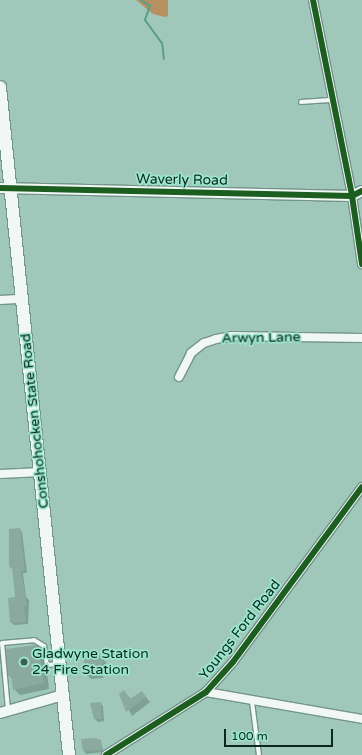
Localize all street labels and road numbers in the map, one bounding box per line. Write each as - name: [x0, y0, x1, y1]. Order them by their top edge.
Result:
- street label: Waverly Road: [136, 171, 228, 189]
- street label: Arwyn Lane: [221, 329, 301, 347]
- street label: Conshohocken State Road: [17, 333, 53, 509]
- street label: Youngs Ford Road: [196, 577, 284, 683]

